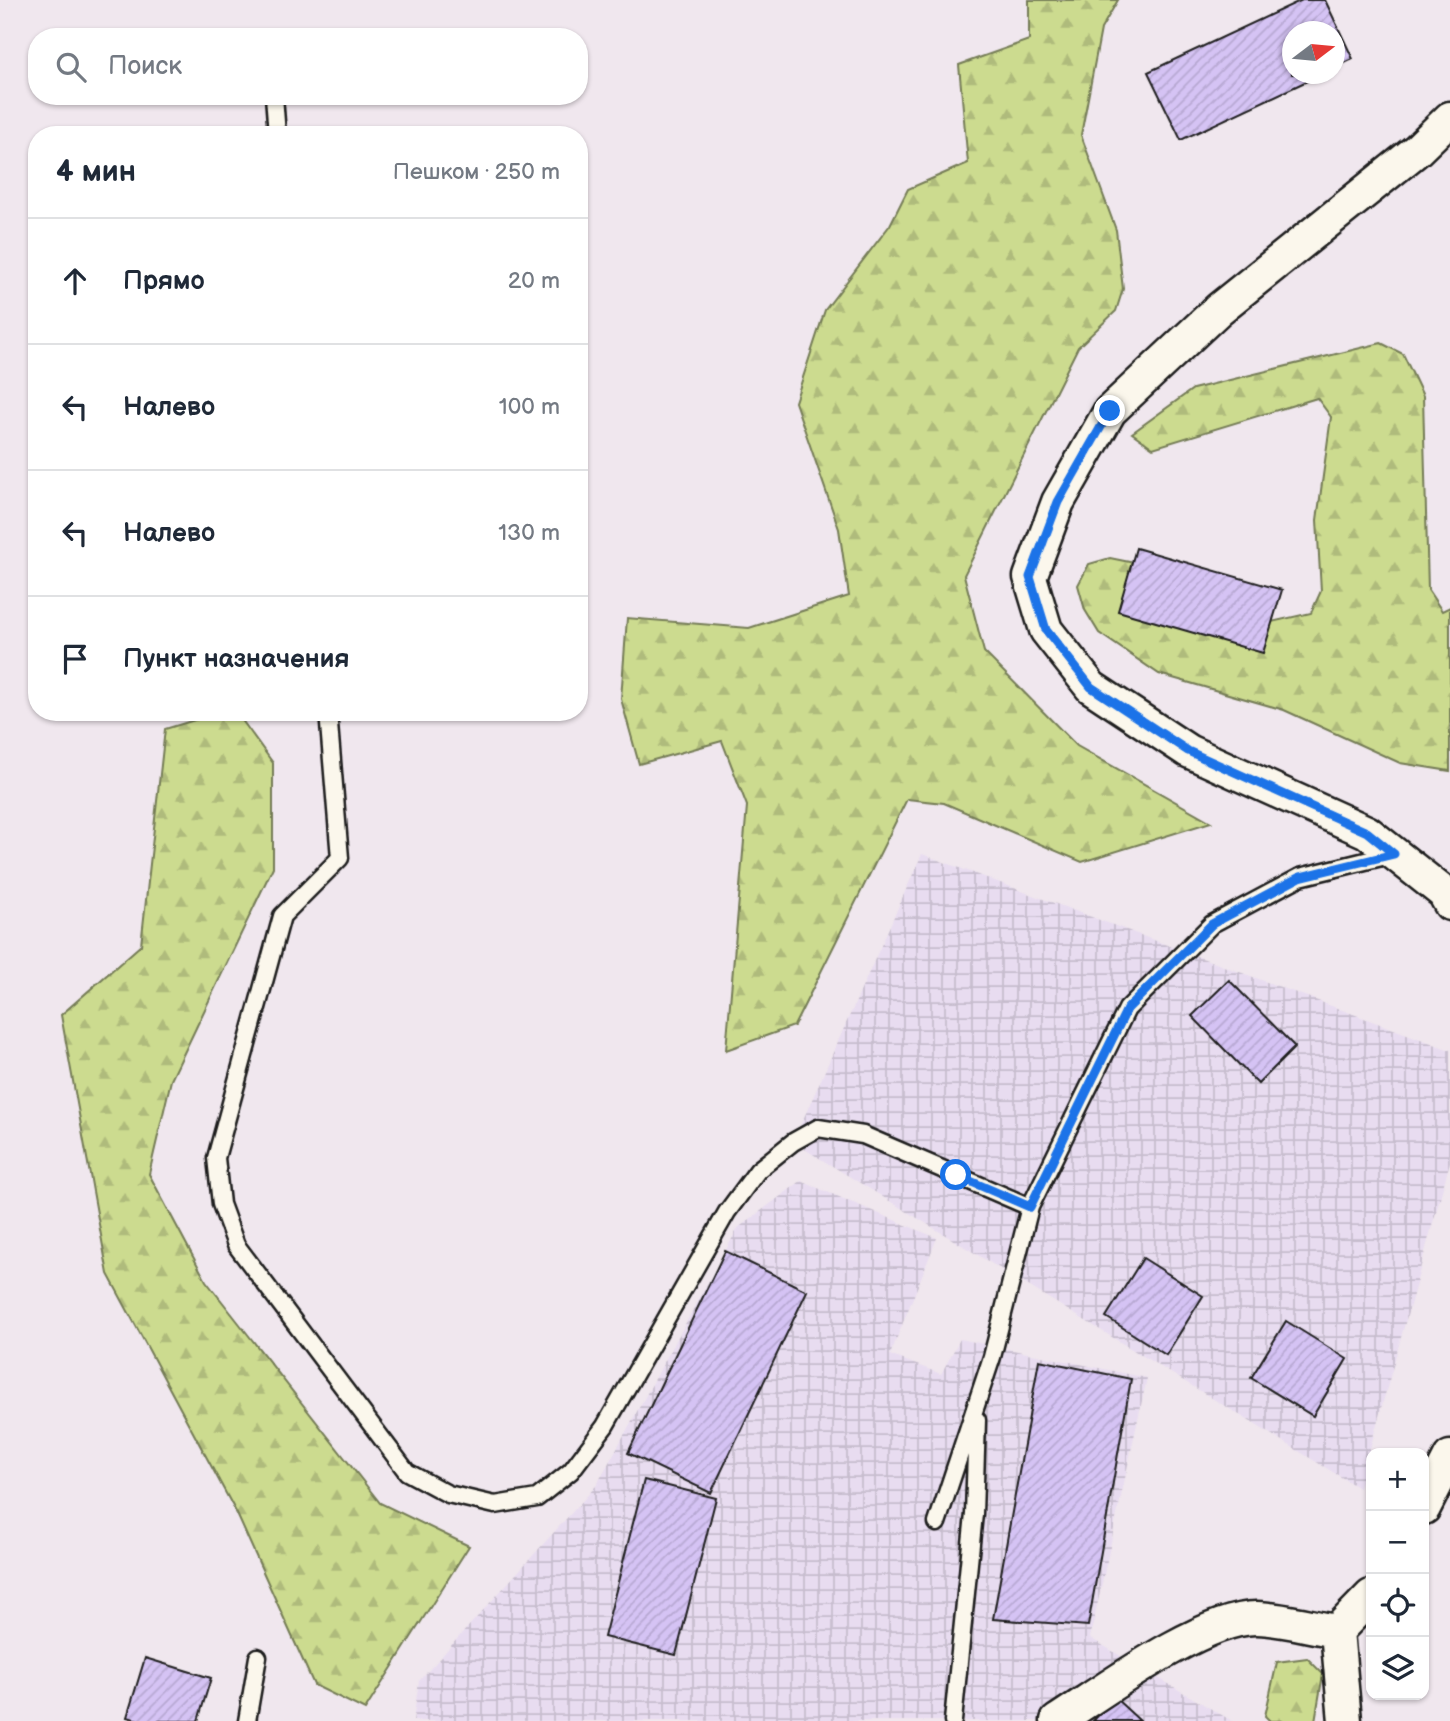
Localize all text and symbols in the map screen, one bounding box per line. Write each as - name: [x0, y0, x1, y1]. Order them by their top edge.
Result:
- north arrow: [1282, 21, 1345, 84]
- search box: [28, 28, 588, 105]
- icon: search: [52, 48, 90, 86]
- text: Поиск: [108, 51, 182, 82]
- text: 4 мин: [56, 154, 136, 190]
- text: Пешком · 250 m: [393, 158, 560, 186]
- icon: ahead: [56, 262, 94, 300]
- text: Прямо: [123, 266, 205, 297]
- text: 20 m: [508, 267, 560, 295]
- icon: left: [56, 388, 94, 426]
- text: Налево: [123, 392, 215, 423]
- text: 100 m: [499, 393, 560, 421]
- route end: [1094, 395, 1125, 426]
- icon: left: [56, 514, 94, 552]
- text: Налево: [123, 518, 215, 549]
- text: 130 m: [498, 519, 560, 547]
- icon: arrive: [56, 640, 94, 678]
- text: Пункт назначения: [123, 644, 349, 675]
- route start: [940, 1159, 971, 1190]
- map controls: [1366, 1448, 1429, 1700]
- button: +: [1366, 1448, 1429, 1511]
- button: −: [1366, 1511, 1429, 1574]
- button: locate: [1366, 1574, 1429, 1637]
- button: layers: [1366, 1637, 1429, 1700]

